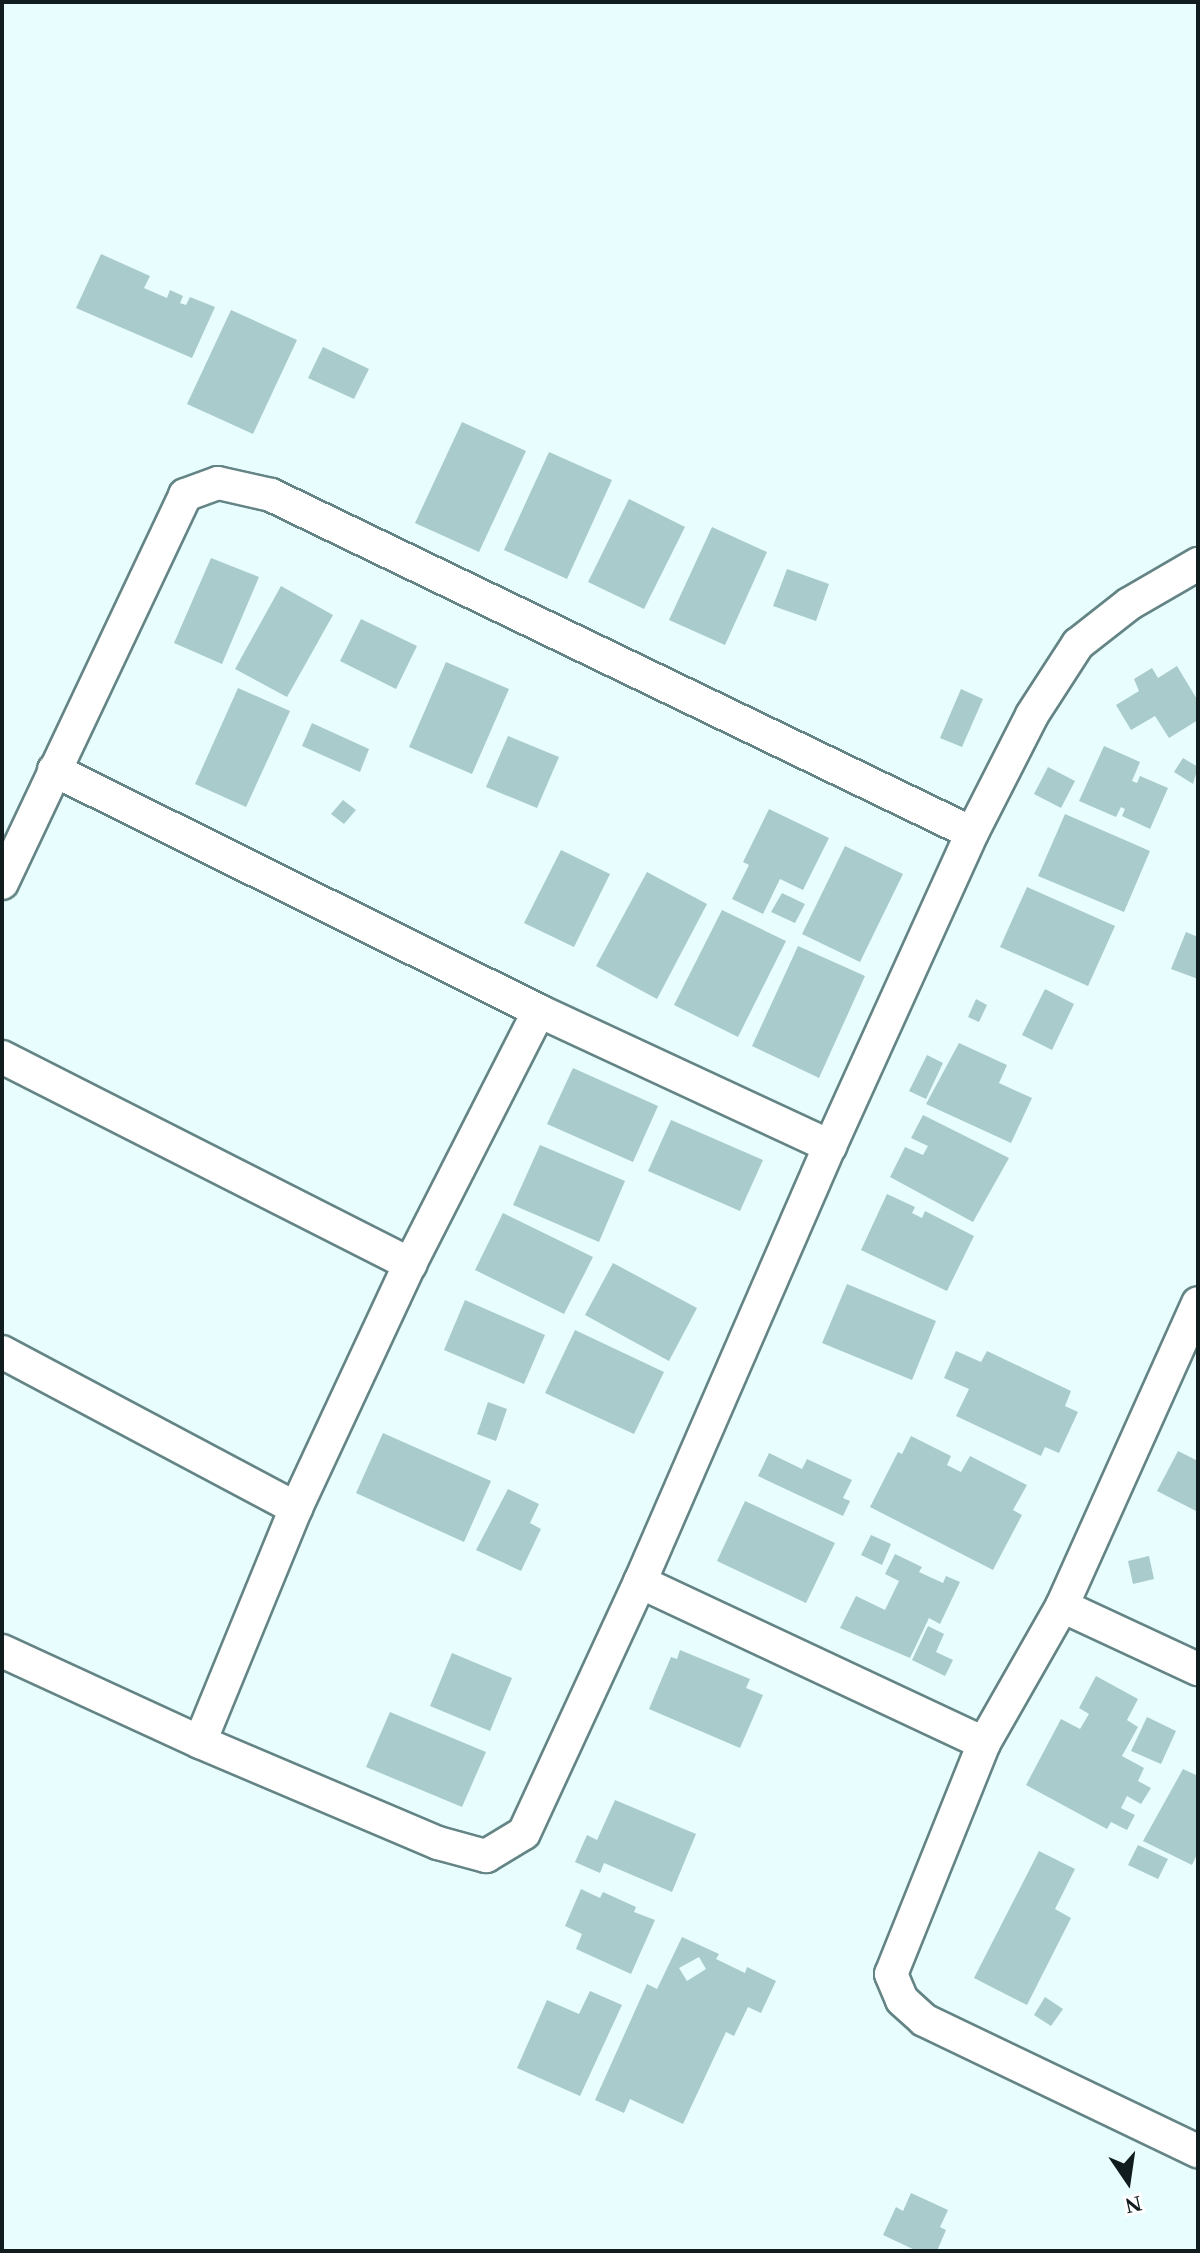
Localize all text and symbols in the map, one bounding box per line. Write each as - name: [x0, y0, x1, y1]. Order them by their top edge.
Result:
- north arrow: [1088, 2141, 1168, 2221]
- text: N: [1123, 2191, 1144, 2219]

